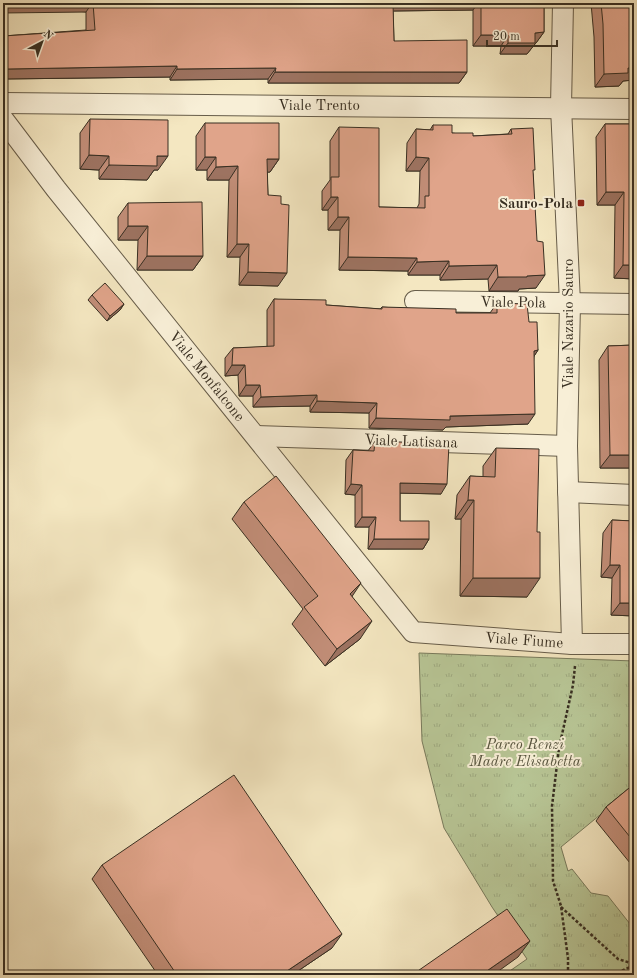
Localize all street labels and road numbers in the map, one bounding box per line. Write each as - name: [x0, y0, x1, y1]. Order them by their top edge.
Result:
- street label: Viale Trento: [278, 99, 360, 114]
- street label: Viale Nazario Sauro: [562, 259, 577, 389]
- street label: Viale Pola: [480, 295, 547, 312]
- street label: Viale Monfalcone: [165, 329, 247, 425]
- street label: Viale Latisana: [364, 433, 459, 452]
- street label: Viale Fiume: [484, 631, 564, 652]

